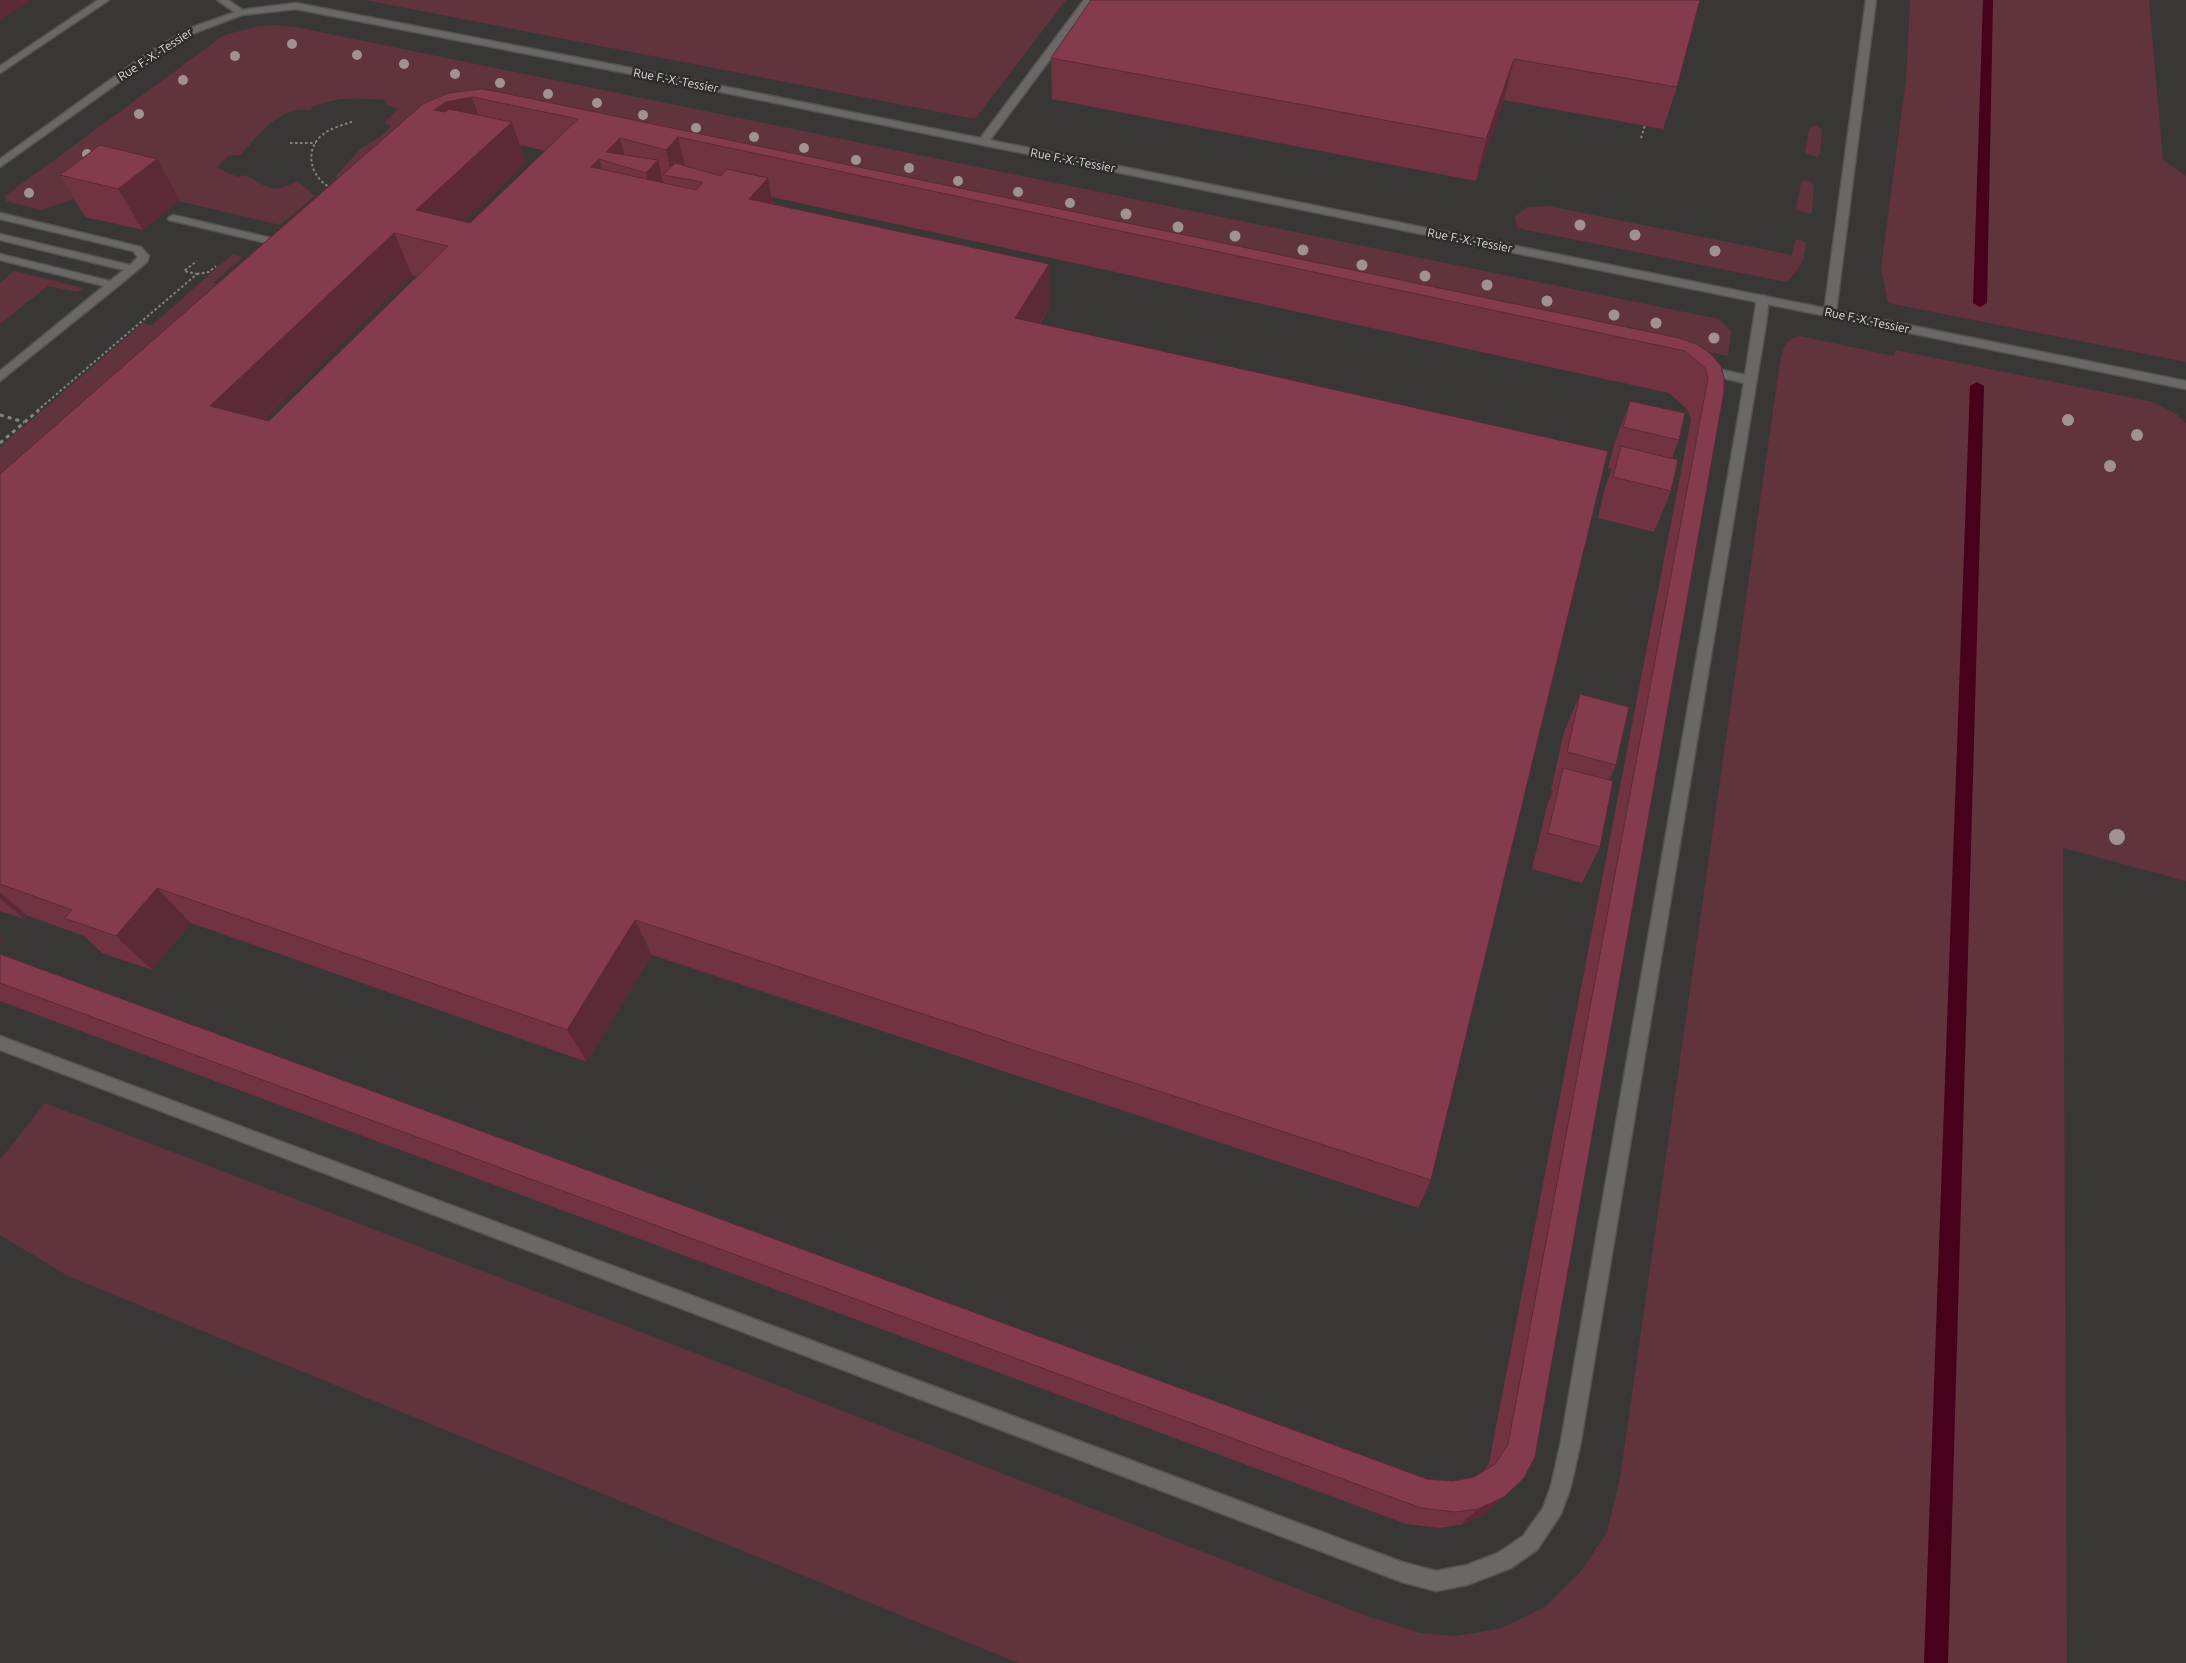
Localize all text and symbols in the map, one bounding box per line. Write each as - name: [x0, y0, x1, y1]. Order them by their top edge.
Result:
- street label: Rue F.-X.-Tessier: [115, 25, 195, 83]
- street label: Rue F.-X.-Tessier: [632, 65, 720, 95]
- street label: Rue F.-X.-Tessier: [1029, 145, 1117, 175]
- street label: Rue F.-X.-Tessier: [1426, 225, 1514, 255]
- street label: Rue F.-X.-Tessier: [1823, 305, 1911, 335]

